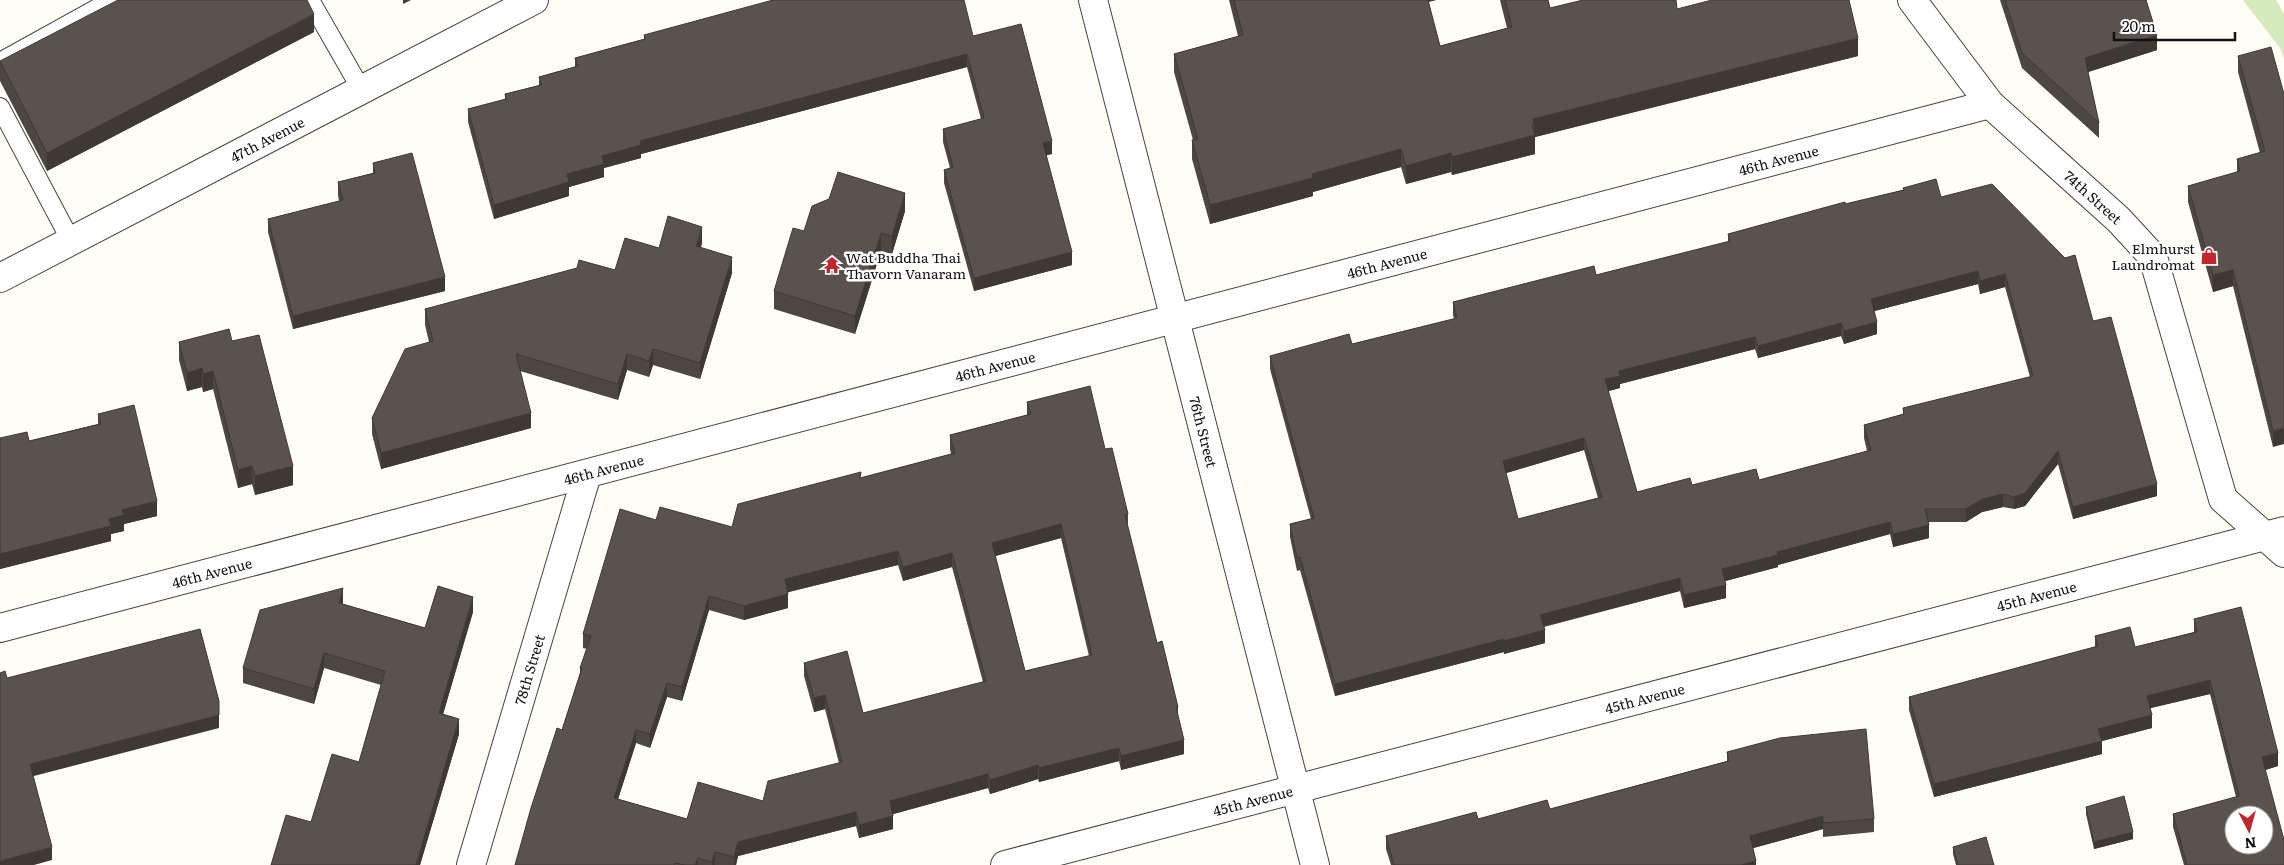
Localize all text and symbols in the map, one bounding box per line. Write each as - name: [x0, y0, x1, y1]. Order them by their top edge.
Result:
- scale bar: [2114, 10, 2235, 42]
- text: 20 m: [2122, 14, 2156, 37]
- street label: 47th Avenue: [226, 111, 308, 167]
- street label: 46th Avenue: [1736, 140, 1821, 180]
- street label: 74th Street: [2060, 166, 2127, 229]
- place label: Elmhurst Laundromat: [2111, 238, 2195, 274]
- street label: 46th Avenue: [1344, 243, 1429, 283]
- shop icon: Elmhurst Laundromat: [2199, 246, 2219, 266]
- place label: Wat Buddha Thai Thavorn Vanaram: [846, 247, 966, 283]
- temple icon: Wat Buddha Thai Thavorn Vanaram: [822, 255, 842, 275]
- street label: 46th Avenue: [953, 346, 1037, 386]
- street label: 76th Street: [1185, 394, 1223, 470]
- street label: 46th Avenue: [561, 449, 646, 489]
- street label: 46th Avenue: [169, 552, 254, 592]
- street label: 45th Avenue: [1994, 576, 2079, 616]
- street label: 78th Street: [509, 631, 549, 707]
- street label: 45th Avenue: [1602, 678, 1687, 718]
- street label: 45th Avenue: [1211, 780, 1295, 820]
- north arrow: [2224, 805, 2274, 855]
- text: N: [2243, 833, 2257, 855]

